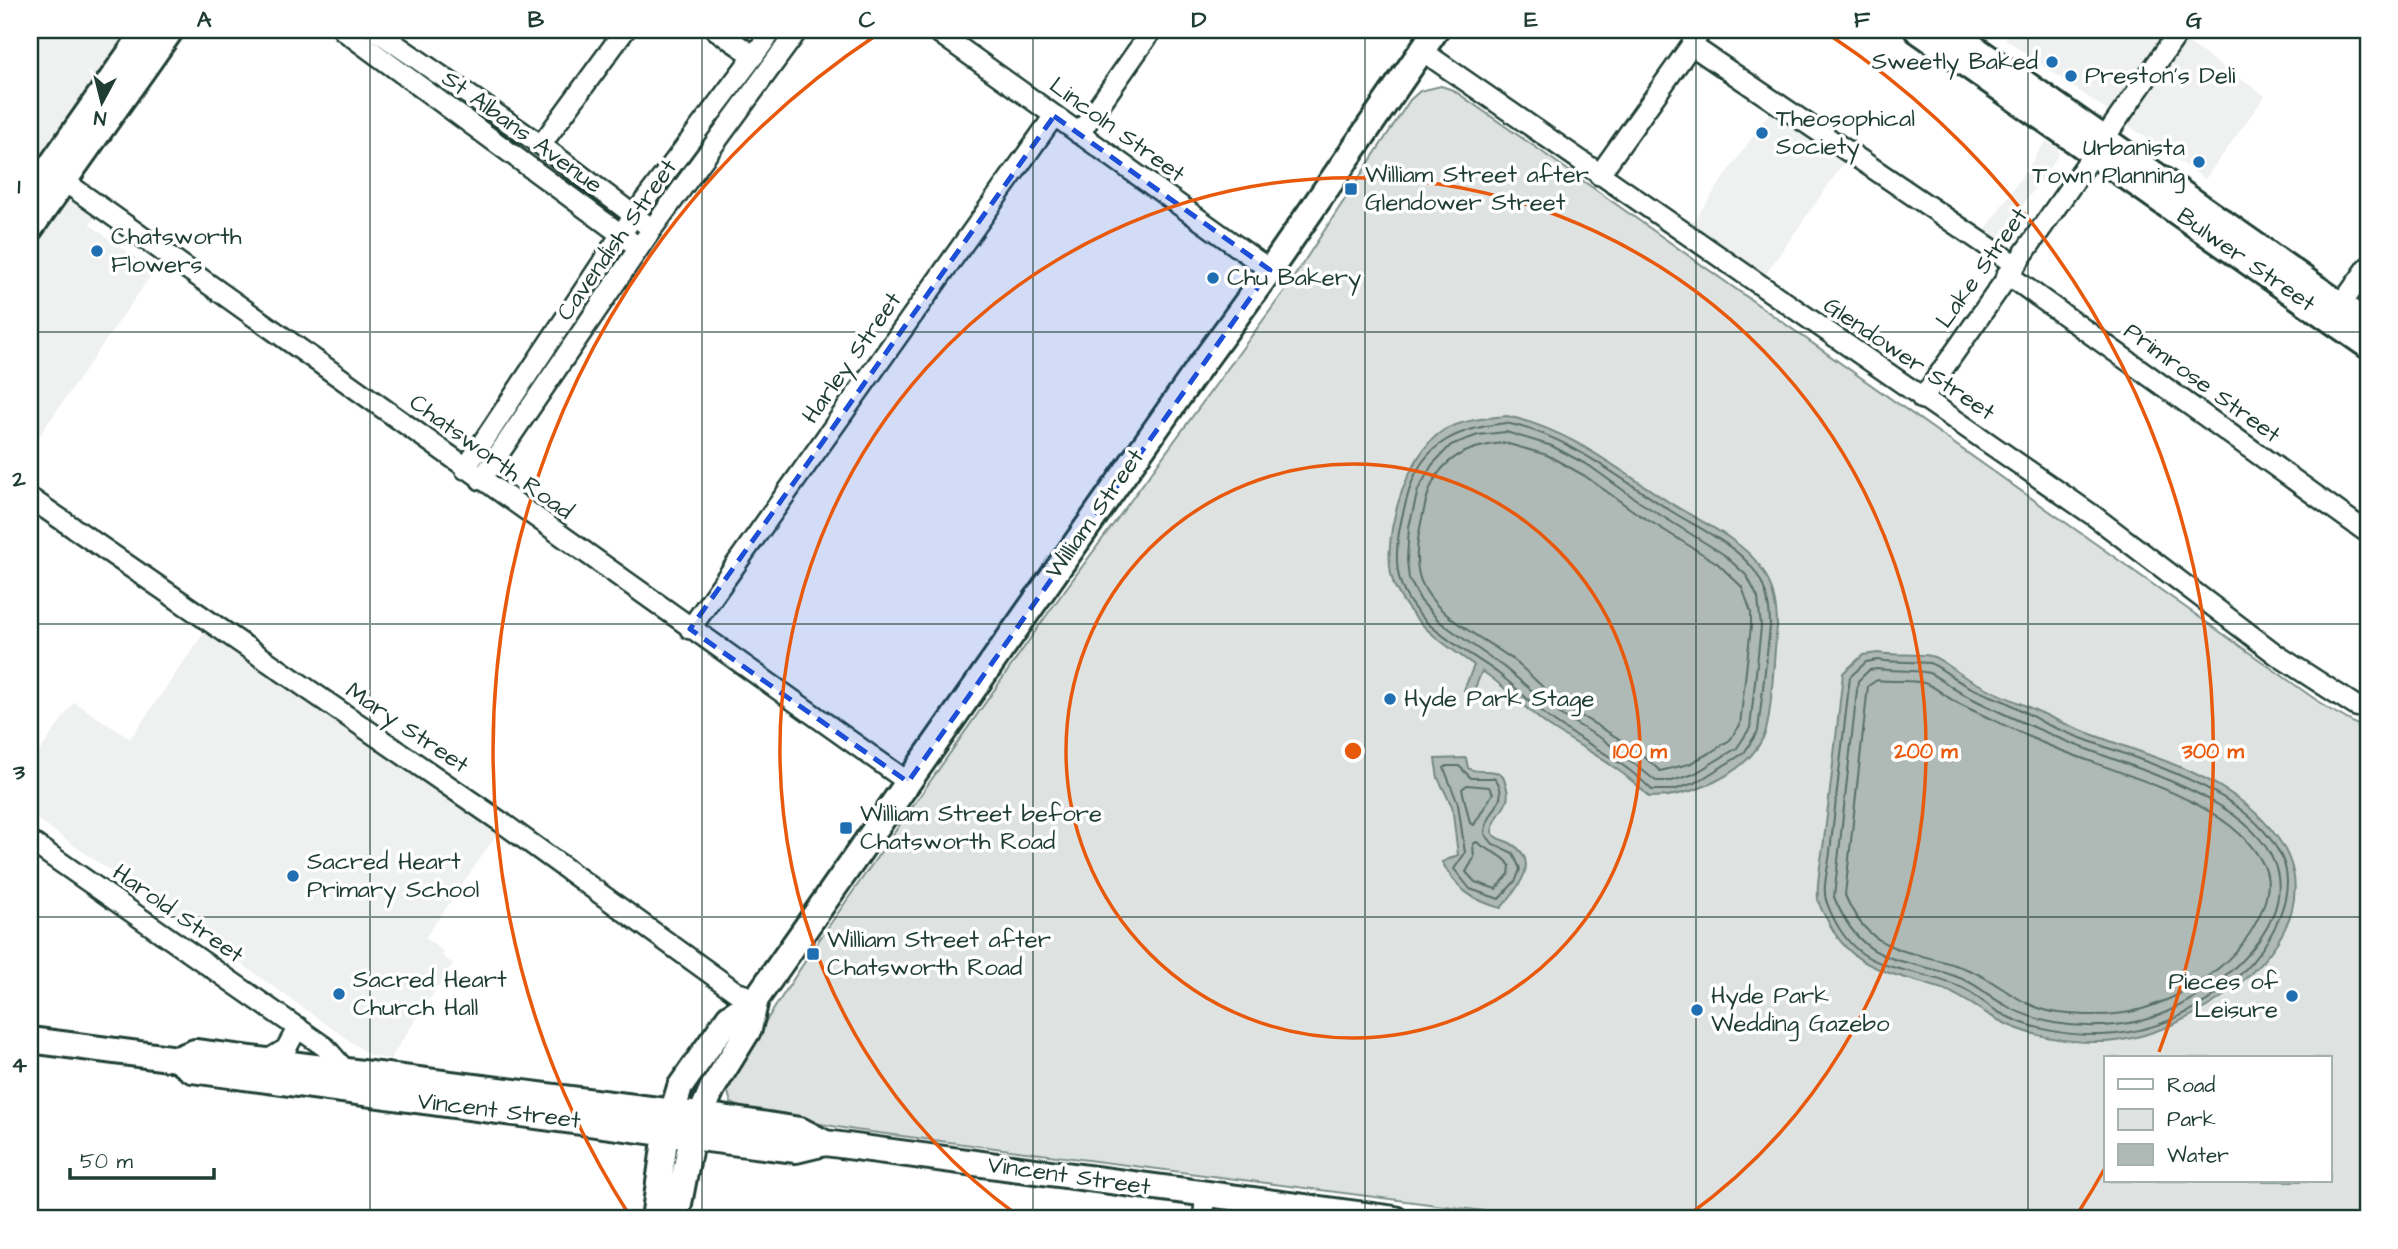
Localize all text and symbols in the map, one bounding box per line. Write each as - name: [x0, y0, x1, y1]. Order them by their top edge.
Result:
- text: A: [197, 4, 212, 36]
- text: B: [528, 4, 545, 36]
- text: C: [859, 4, 876, 36]
- text: D: [1192, 4, 1207, 36]
- text: E: [1524, 4, 1538, 36]
- text: F: [1854, 4, 1871, 36]
- text: G: [2186, 4, 2202, 36]
- place label: Sweetly Baked: [1872, 45, 2038, 80]
- marker: Sweetly Baked: [2044, 54, 2060, 70]
- place label: Preston's Deli: [2085, 59, 2236, 93]
- street label: St Albans Avenue: [435, 62, 609, 202]
- north arrow: [66, 66, 136, 136]
- marker: Preston's Deli: [2063, 68, 2079, 84]
- street label: Lincoln Street: [1042, 69, 1192, 191]
- place label: Theosophical Society: [1776, 102, 1915, 165]
- text: N: [92, 103, 108, 132]
- marker: Theosophical Society: [1754, 125, 1770, 141]
- place label: Urbanista Town Planning: [2032, 131, 2185, 194]
- street label: Cavendish Street: [549, 152, 686, 328]
- marker: Urbanista Town Planning: [2191, 154, 2207, 170]
- place label: William Street after Glendower Street: [1365, 158, 1589, 220]
- text: 1: [18, 170, 21, 202]
- marker: William Street after Glendower Street: [1343, 181, 1359, 197]
- street label: Bulwer Street: [2170, 200, 2322, 321]
- street label: Lake Street: [1928, 201, 2036, 335]
- place label: Chatsworth Flowers: [111, 220, 242, 282]
- marker: Chatsworth Flowers: [89, 243, 105, 259]
- place label: Chu Bakery: [1227, 261, 1361, 296]
- marker: Chu Bakery: [1205, 270, 1221, 286]
- street label: Harley Street: [794, 285, 911, 431]
- street label: Glendower Street: [1816, 289, 2002, 429]
- street label: Primrose Street: [2117, 315, 2288, 452]
- street label: Chatsworth Road: [402, 386, 580, 528]
- street label: William Street: [1038, 442, 1153, 586]
- text: 2: [11, 463, 26, 495]
- street label: Mary Street: [338, 674, 476, 783]
- place label: Hyde Park Stage: [1404, 682, 1594, 717]
- marker: Hyde Park Stage: [1382, 691, 1398, 707]
- text: 100 m: [1613, 737, 1668, 766]
- text: 200 m: [1893, 737, 1958, 766]
- text: 300 m: [2181, 737, 2245, 766]
- centre of rings: [1341, 739, 1365, 763]
- text: 3: [12, 756, 25, 788]
- place label: William Street before Chatsworth Road: [860, 797, 1102, 859]
- marker: William Street before Chatsworth Road: [838, 820, 854, 836]
- place label: Sacred Heart Primary School: [307, 845, 479, 908]
- street label: Harold Street: [105, 856, 251, 972]
- marker: Sacred Heart Primary School: [285, 868, 301, 884]
- place label: William Street after Chatsworth Road: [827, 923, 1051, 985]
- marker: William Street after Chatsworth Road: [805, 946, 821, 962]
- place label: Sacred Heart Church Hall: [353, 963, 507, 1025]
- place label: Pieces of Leisure: [2169, 965, 2279, 1027]
- place label: Hyde Park Wedding Gazebo: [1711, 979, 1890, 1042]
- marker: Sacred Heart Church Hall: [331, 986, 347, 1002]
- marker: Pieces of Leisure: [2284, 988, 2300, 1004]
- marker: Hyde Park Wedding Gazebo: [1689, 1002, 1705, 1018]
- text: 4: [11, 1049, 27, 1081]
- legend: [2104, 1056, 2332, 1182]
- text: Road: [2167, 1071, 2215, 1100]
- street label: Vincent Street: [415, 1084, 583, 1138]
- text: Park: [2167, 1105, 2216, 1134]
- scale bar: [70, 1137, 214, 1181]
- text: Water: [2167, 1141, 2229, 1170]
- text: 50 m: [80, 1147, 134, 1176]
- street label: Vincent Street: [985, 1148, 1153, 1204]

